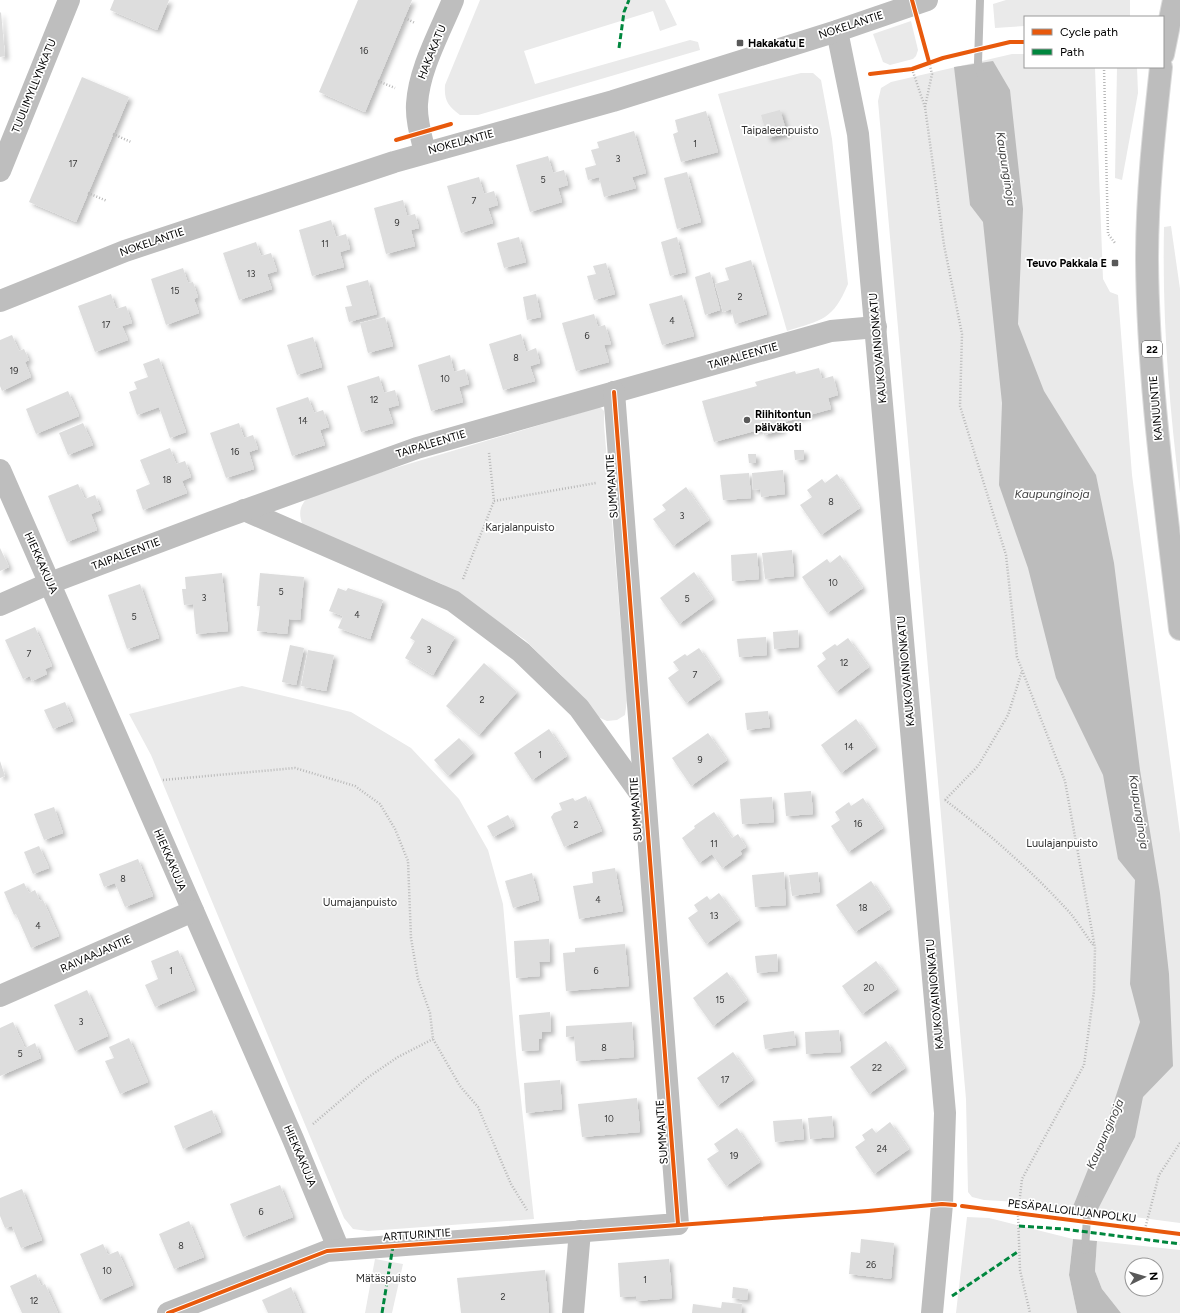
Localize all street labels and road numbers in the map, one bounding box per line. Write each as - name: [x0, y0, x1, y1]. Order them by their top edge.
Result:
- street label: NOKELANTIE: [817, 8, 885, 42]
- street label: HAKAKATU: [415, 23, 449, 81]
- street label: TUULIMYLLYNKATU: [9, 37, 59, 135]
- street label: NOKELANTIE: [427, 127, 495, 157]
- street label: NOKELANTIE: [118, 225, 186, 259]
- street label: KAUKOVAINIONKATU: [867, 292, 889, 404]
- street label: TAIPALEENTIE: [706, 340, 780, 372]
- road number: 22: [1142, 341, 1162, 357]
- street label: KAINUUNTIE: [1147, 375, 1165, 441]
- street label: TAIPALEENTIE: [394, 427, 468, 461]
- street label: SUMMANTIE: [603, 453, 621, 519]
- street label: HIEKKAKUJA: [22, 530, 61, 596]
- street label: TAIPALEENTIE: [90, 535, 162, 573]
- street label: KAUKOVAINIONKATU: [895, 615, 917, 727]
- street label: SUMMANTIE: [627, 776, 645, 842]
- street label: HIEKKAKUJA: [151, 827, 189, 894]
- street label: RAIVAAJANTIE: [58, 932, 134, 976]
- street label: KAUKOVAINIONKATU: [924, 938, 946, 1050]
- street label: SUMMANTIE: [653, 1099, 671, 1165]
- street label: HIEKKAKUJA: [281, 1123, 319, 1190]
- street label: PESÄPALLOILIJANPOLKU: [1007, 1197, 1137, 1225]
- street label: ARTTURINTIE: [383, 1226, 451, 1244]

